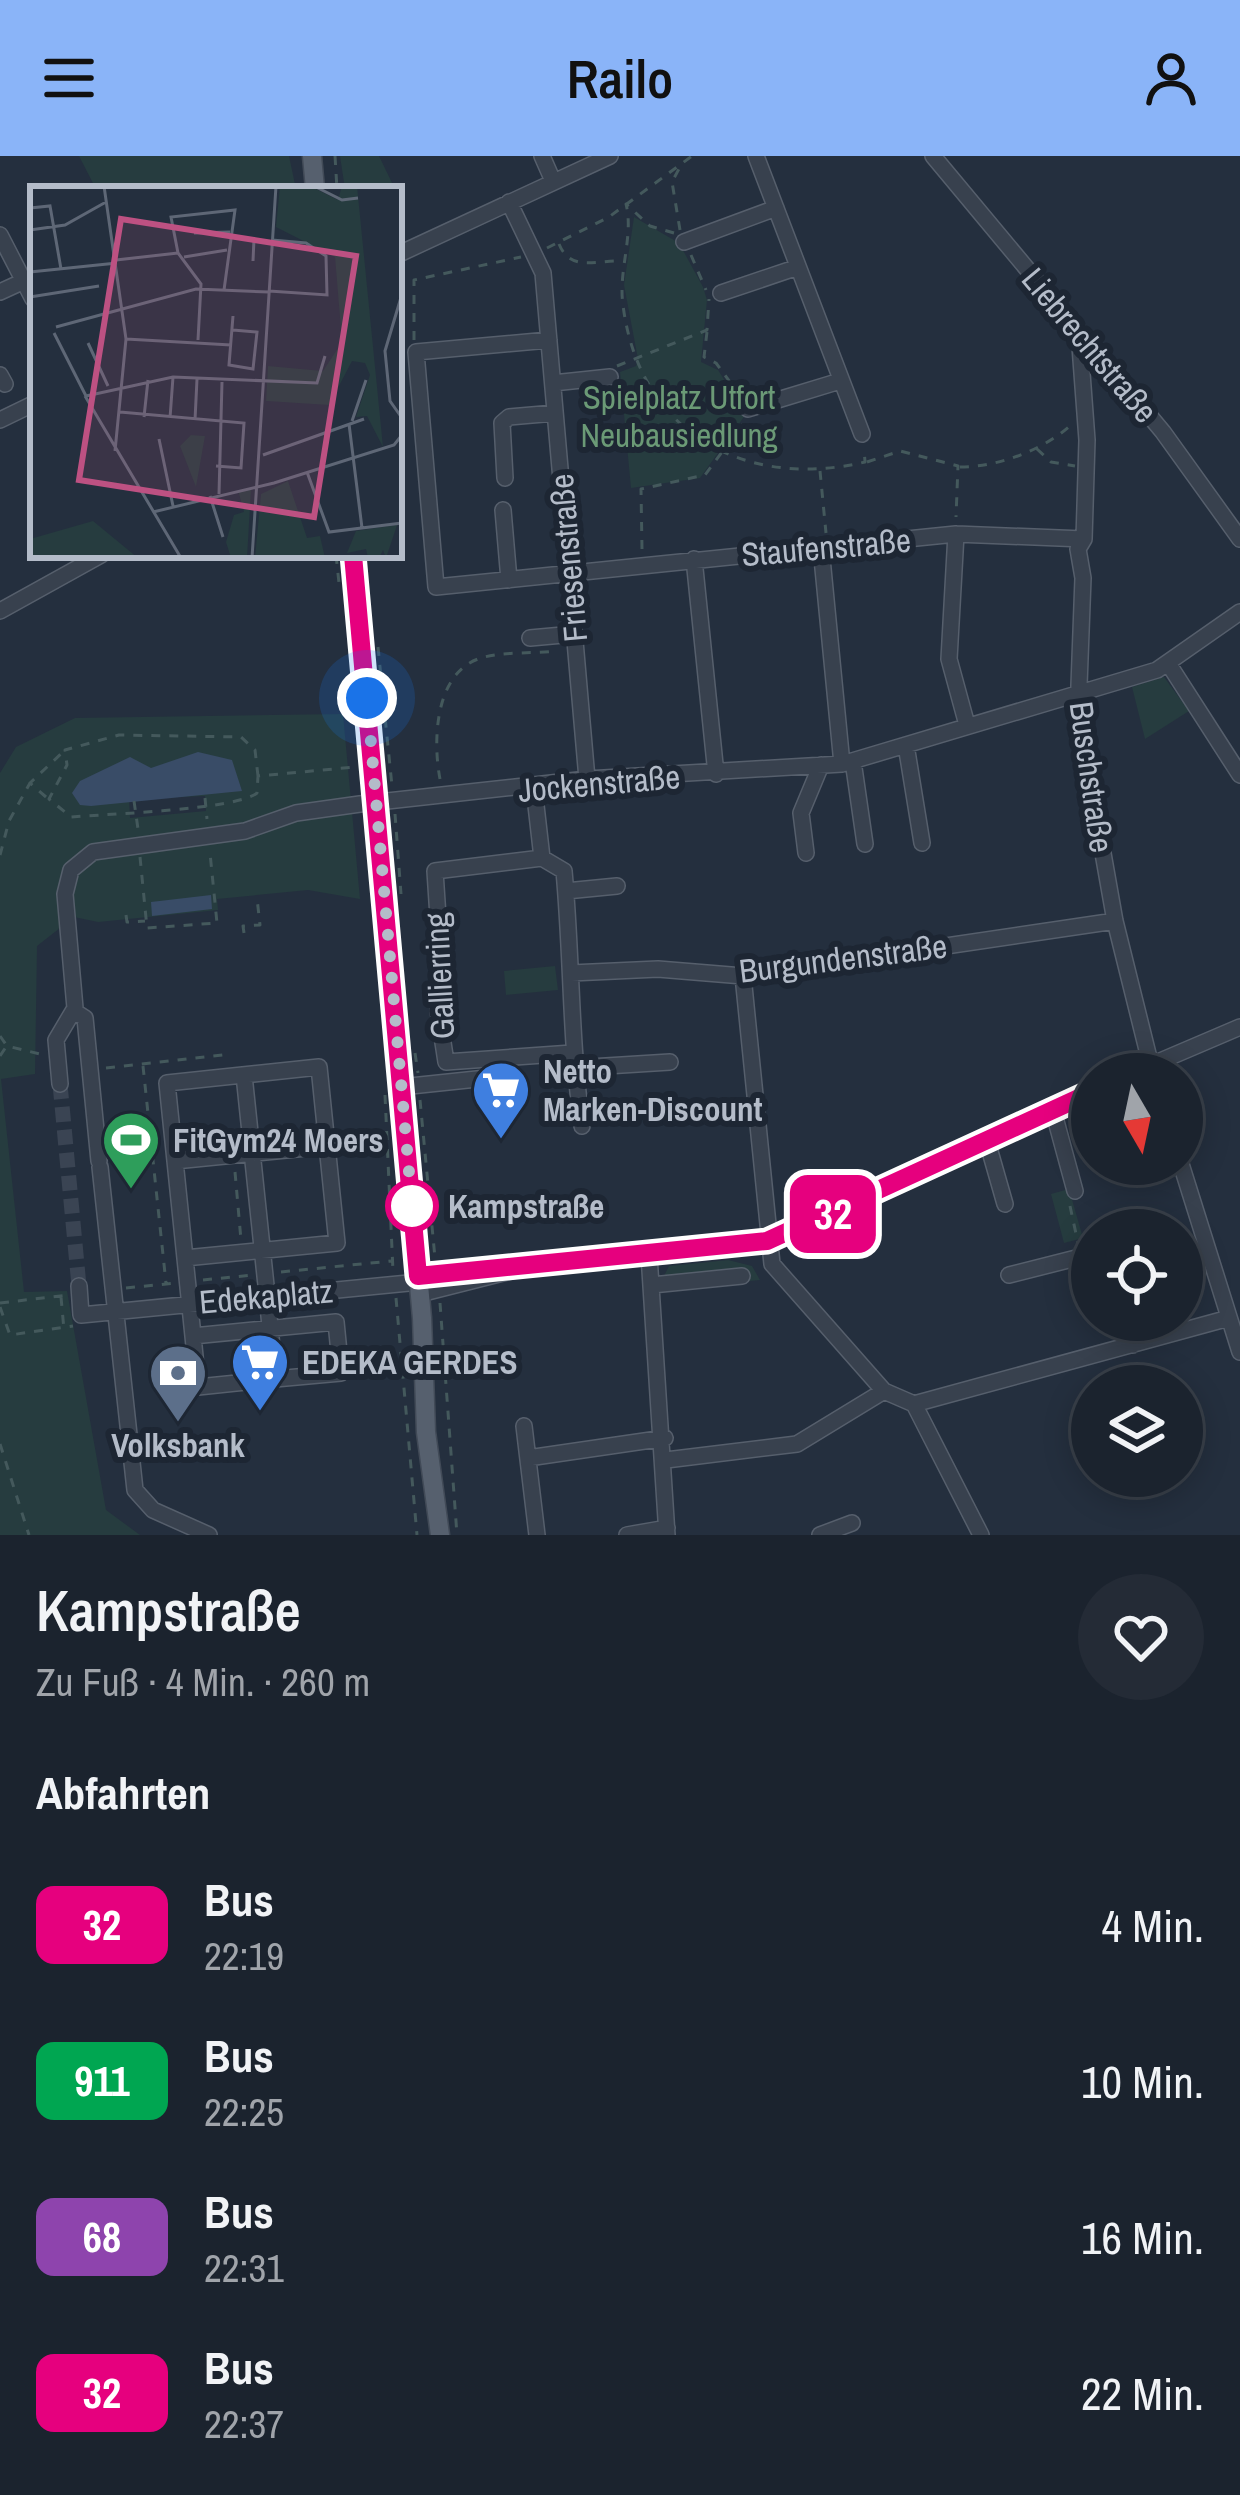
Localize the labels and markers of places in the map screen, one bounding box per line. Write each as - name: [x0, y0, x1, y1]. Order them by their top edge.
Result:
- place label: Netto Marken-Discount: [543, 1049, 763, 1131]
- supermarket icon: Netto Marken-Discount: [470, 1059, 532, 1141]
- sports icon: FitGym24 Moers: [100, 1109, 162, 1191]
- place label: FitGym24 Moers: [173, 1118, 384, 1162]
- marker: Kampstraße: [387, 1181, 437, 1231]
- place label: Kampstraße: [448, 1184, 604, 1228]
- supermarket icon: EDEKA GERDES: [229, 1331, 291, 1413]
- place label: EDEKA GERDES: [302, 1340, 518, 1384]
- bank icon: Volksbank: [147, 1342, 209, 1424]
- place label: Volksbank: [111, 1423, 246, 1467]

